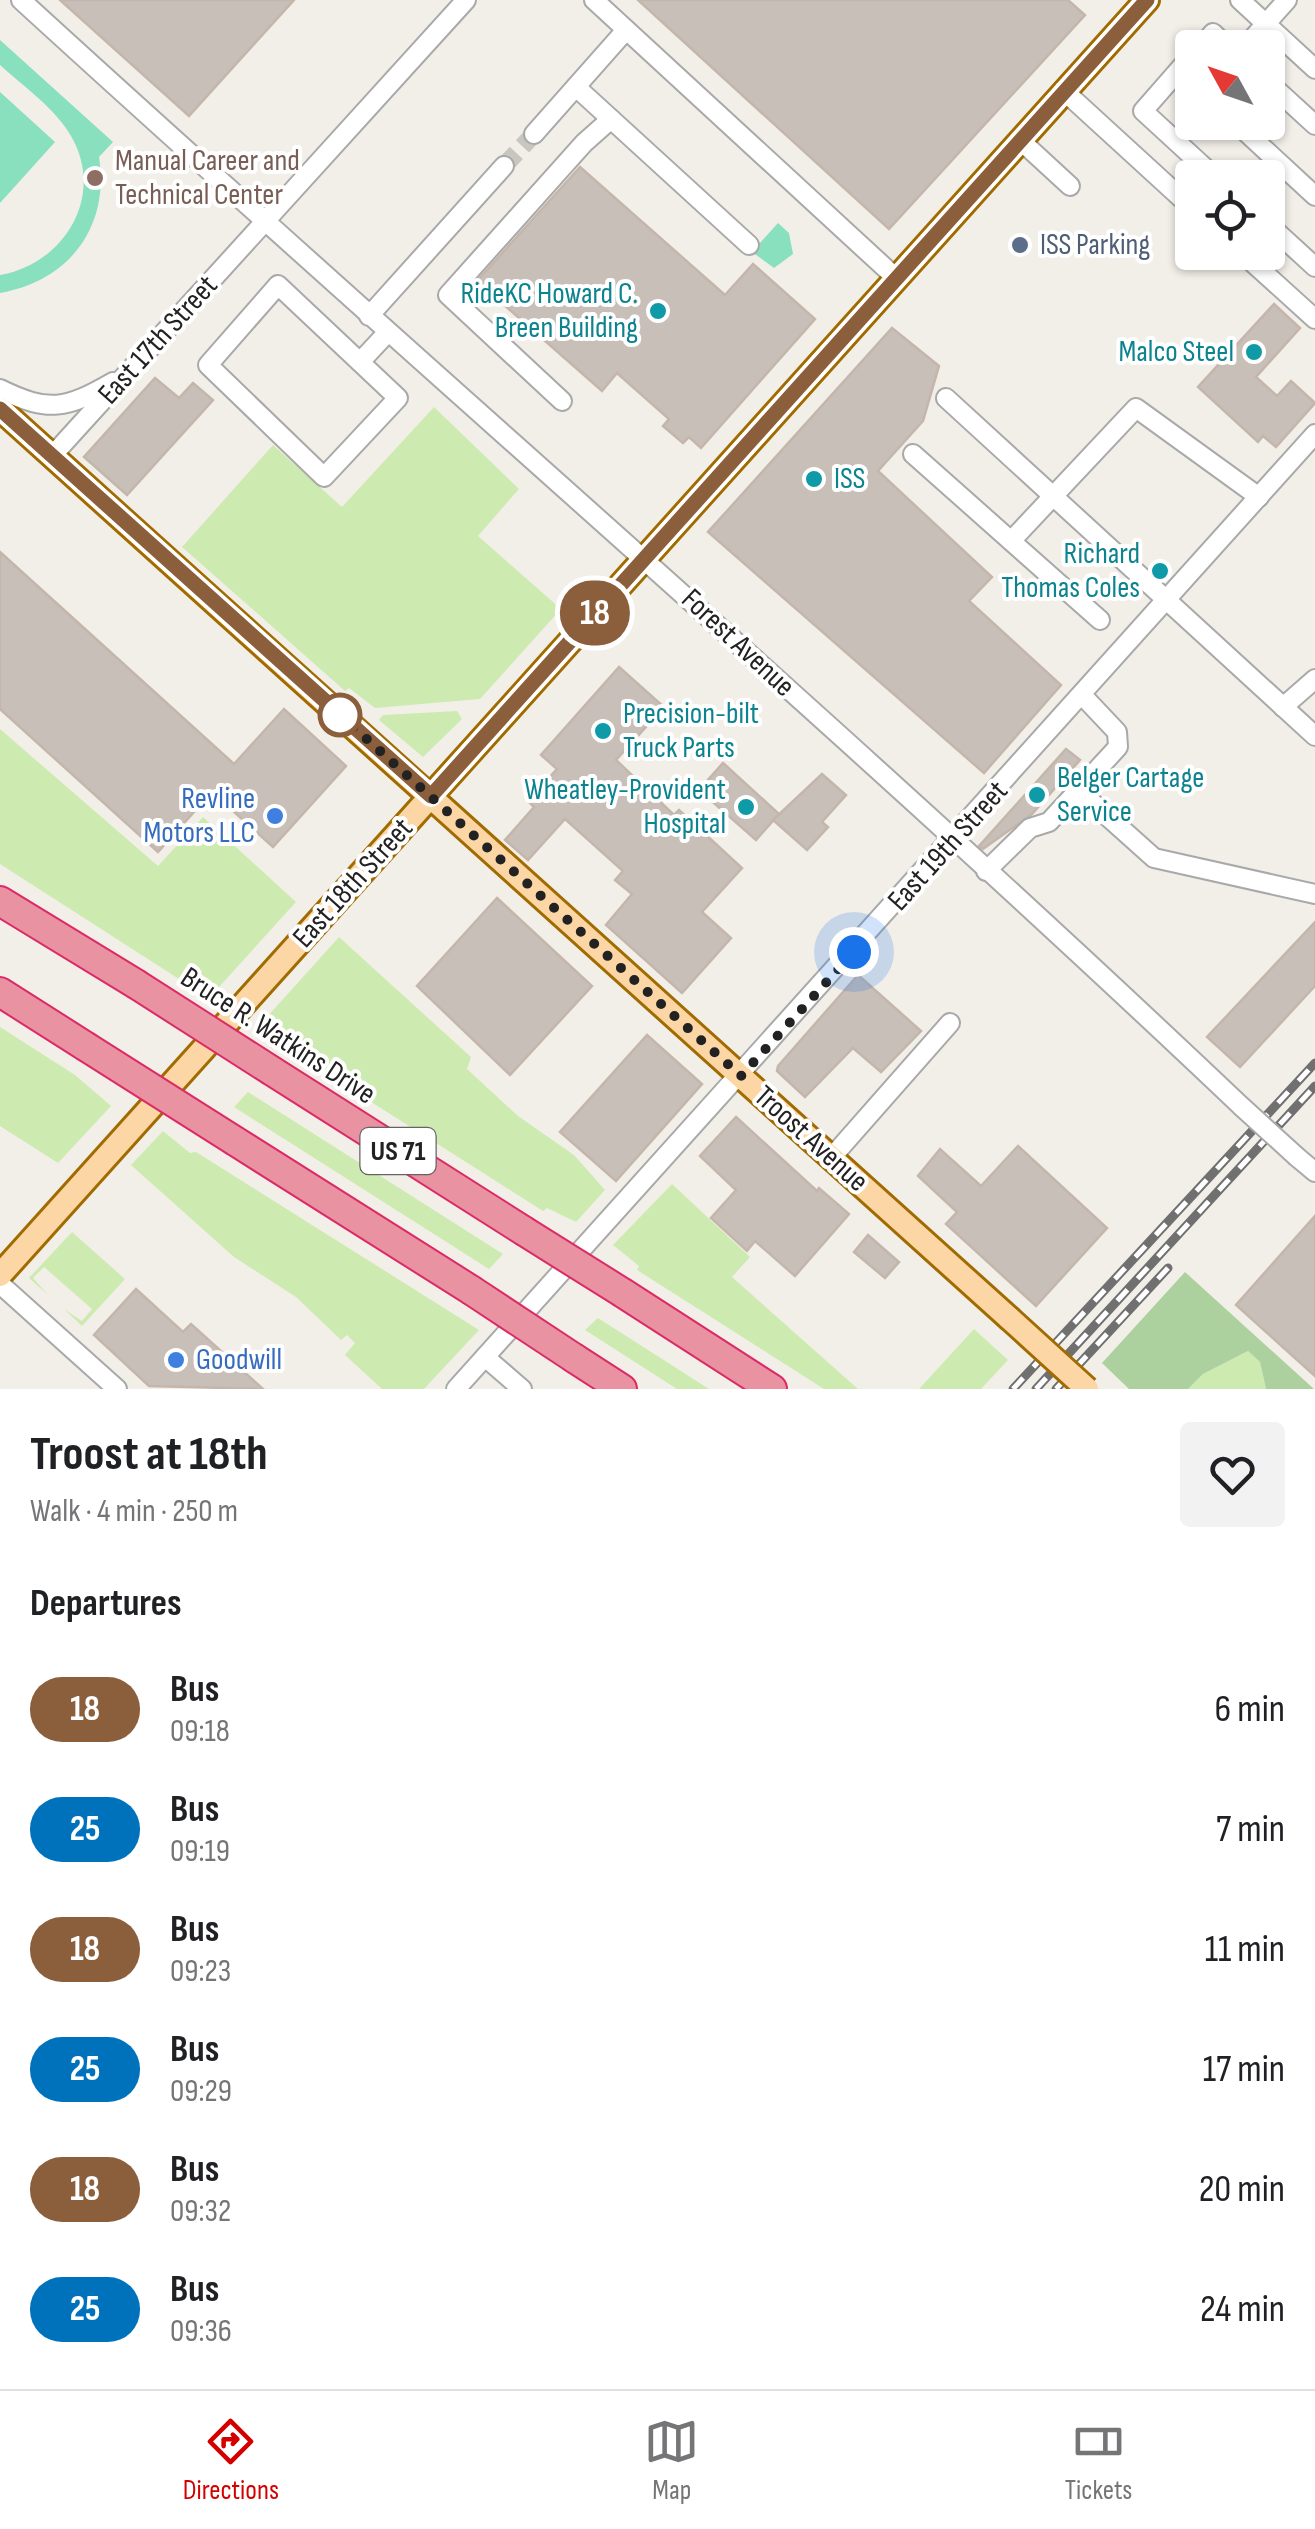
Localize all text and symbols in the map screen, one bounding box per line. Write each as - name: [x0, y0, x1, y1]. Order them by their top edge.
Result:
- north arrow: [1175, 30, 1285, 140]
- map controls: [1175, 30, 1285, 270]
- place label: Manual Career and Technical Center: [115, 143, 300, 213]
- button: locate: [1175, 160, 1285, 270]
- marker: Manual Career and Technical Center: [84, 167, 106, 189]
- place label: ISS Parking: [1040, 227, 1150, 263]
- marker: ISS Parking: [1009, 234, 1031, 256]
- street label: East 17th Street: [91, 268, 225, 412]
- place label: RideKC Howard C. Breen Building: [460, 276, 638, 346]
- marker: RideKC Howard C. Breen Building: [647, 300, 669, 322]
- place label: Malco Steel: [1119, 334, 1234, 370]
- marker: Malco Steel: [1243, 341, 1265, 363]
- place label: ISS: [834, 461, 865, 497]
- marker: ISS: [803, 468, 825, 490]
- place label: Richard Thomas Coles: [1001, 536, 1140, 606]
- marker: Richard Thomas Coles: [1149, 560, 1171, 582]
- line badge: 18: [550, 580, 640, 646]
- street label: Forest Avenue: [674, 582, 802, 704]
- text: 18: [580, 592, 610, 635]
- unlabelled marker: [319, 694, 361, 736]
- place label: Precision-bilt Truck Parts: [623, 696, 759, 766]
- marker: Precision-bilt Truck Parts: [592, 720, 614, 742]
- place label: Belger Cartage Service: [1057, 760, 1204, 830]
- place label: Wheatley-Provident Hospital: [524, 772, 726, 842]
- street label: East 19th Street: [880, 774, 1016, 918]
- place label: Revline Motors LLC: [143, 781, 255, 851]
- marker: Belger Cartage Service: [1026, 784, 1048, 806]
- marker: Wheatley-Provident Hospital: [735, 796, 757, 818]
- marker: Revline Motors LLC: [264, 805, 286, 827]
- street label: East 18th Street: [285, 811, 421, 955]
- your location: [829, 927, 879, 977]
- street label: Bruce R. Watkins Drive: [174, 960, 382, 1112]
- street label: Troost Avenue: [747, 1078, 875, 1200]
- road number: US 71: [360, 1128, 436, 1174]
- place label: Goodwill: [196, 1342, 282, 1378]
- marker: Goodwill: [165, 1349, 187, 1371]
- button: heart: [1180, 1422, 1285, 1527]
- text: Troost at 18th: [30, 1426, 268, 1483]
- text: Walk · 4 min · 250 m: [30, 1492, 238, 1531]
- text: Departures: [30, 1581, 182, 1626]
- text: Bus: [170, 1667, 219, 1712]
- text: 6 min: [1215, 1687, 1285, 1732]
- text: 18: [70, 1688, 100, 1731]
- text: 09:18: [170, 1712, 230, 1751]
- text: Bus: [170, 1787, 219, 1832]
- text: 7 min: [1216, 1807, 1285, 1852]
- text: 25: [70, 1808, 100, 1851]
- text: 09:19: [170, 1832, 230, 1871]
- text: Bus: [170, 1907, 219, 1952]
- text: 11 min: [1205, 1927, 1285, 1972]
- text: 18: [70, 1928, 100, 1971]
- text: 09:23: [170, 1952, 231, 1991]
- text: Bus: [170, 2027, 219, 2072]
- text: 17 min: [1203, 2047, 1285, 2092]
- text: 25: [70, 2048, 100, 2091]
- text: 09:29: [170, 2072, 232, 2111]
- text: Bus: [170, 2147, 219, 2192]
- text: 20 min: [1199, 2167, 1285, 2212]
- text: 18: [70, 2168, 100, 2211]
- text: 09:32: [170, 2192, 231, 2231]
- text: Bus: [170, 2267, 219, 2312]
- text: 24 min: [1200, 2287, 1285, 2332]
- text: 25: [70, 2288, 100, 2331]
- text: 09:36: [170, 2312, 232, 2351]
- tab: Directions: [183, 2414, 279, 2507]
- tab: Map: [644, 2414, 699, 2507]
- tab: Tickets: [1065, 2414, 1132, 2507]

